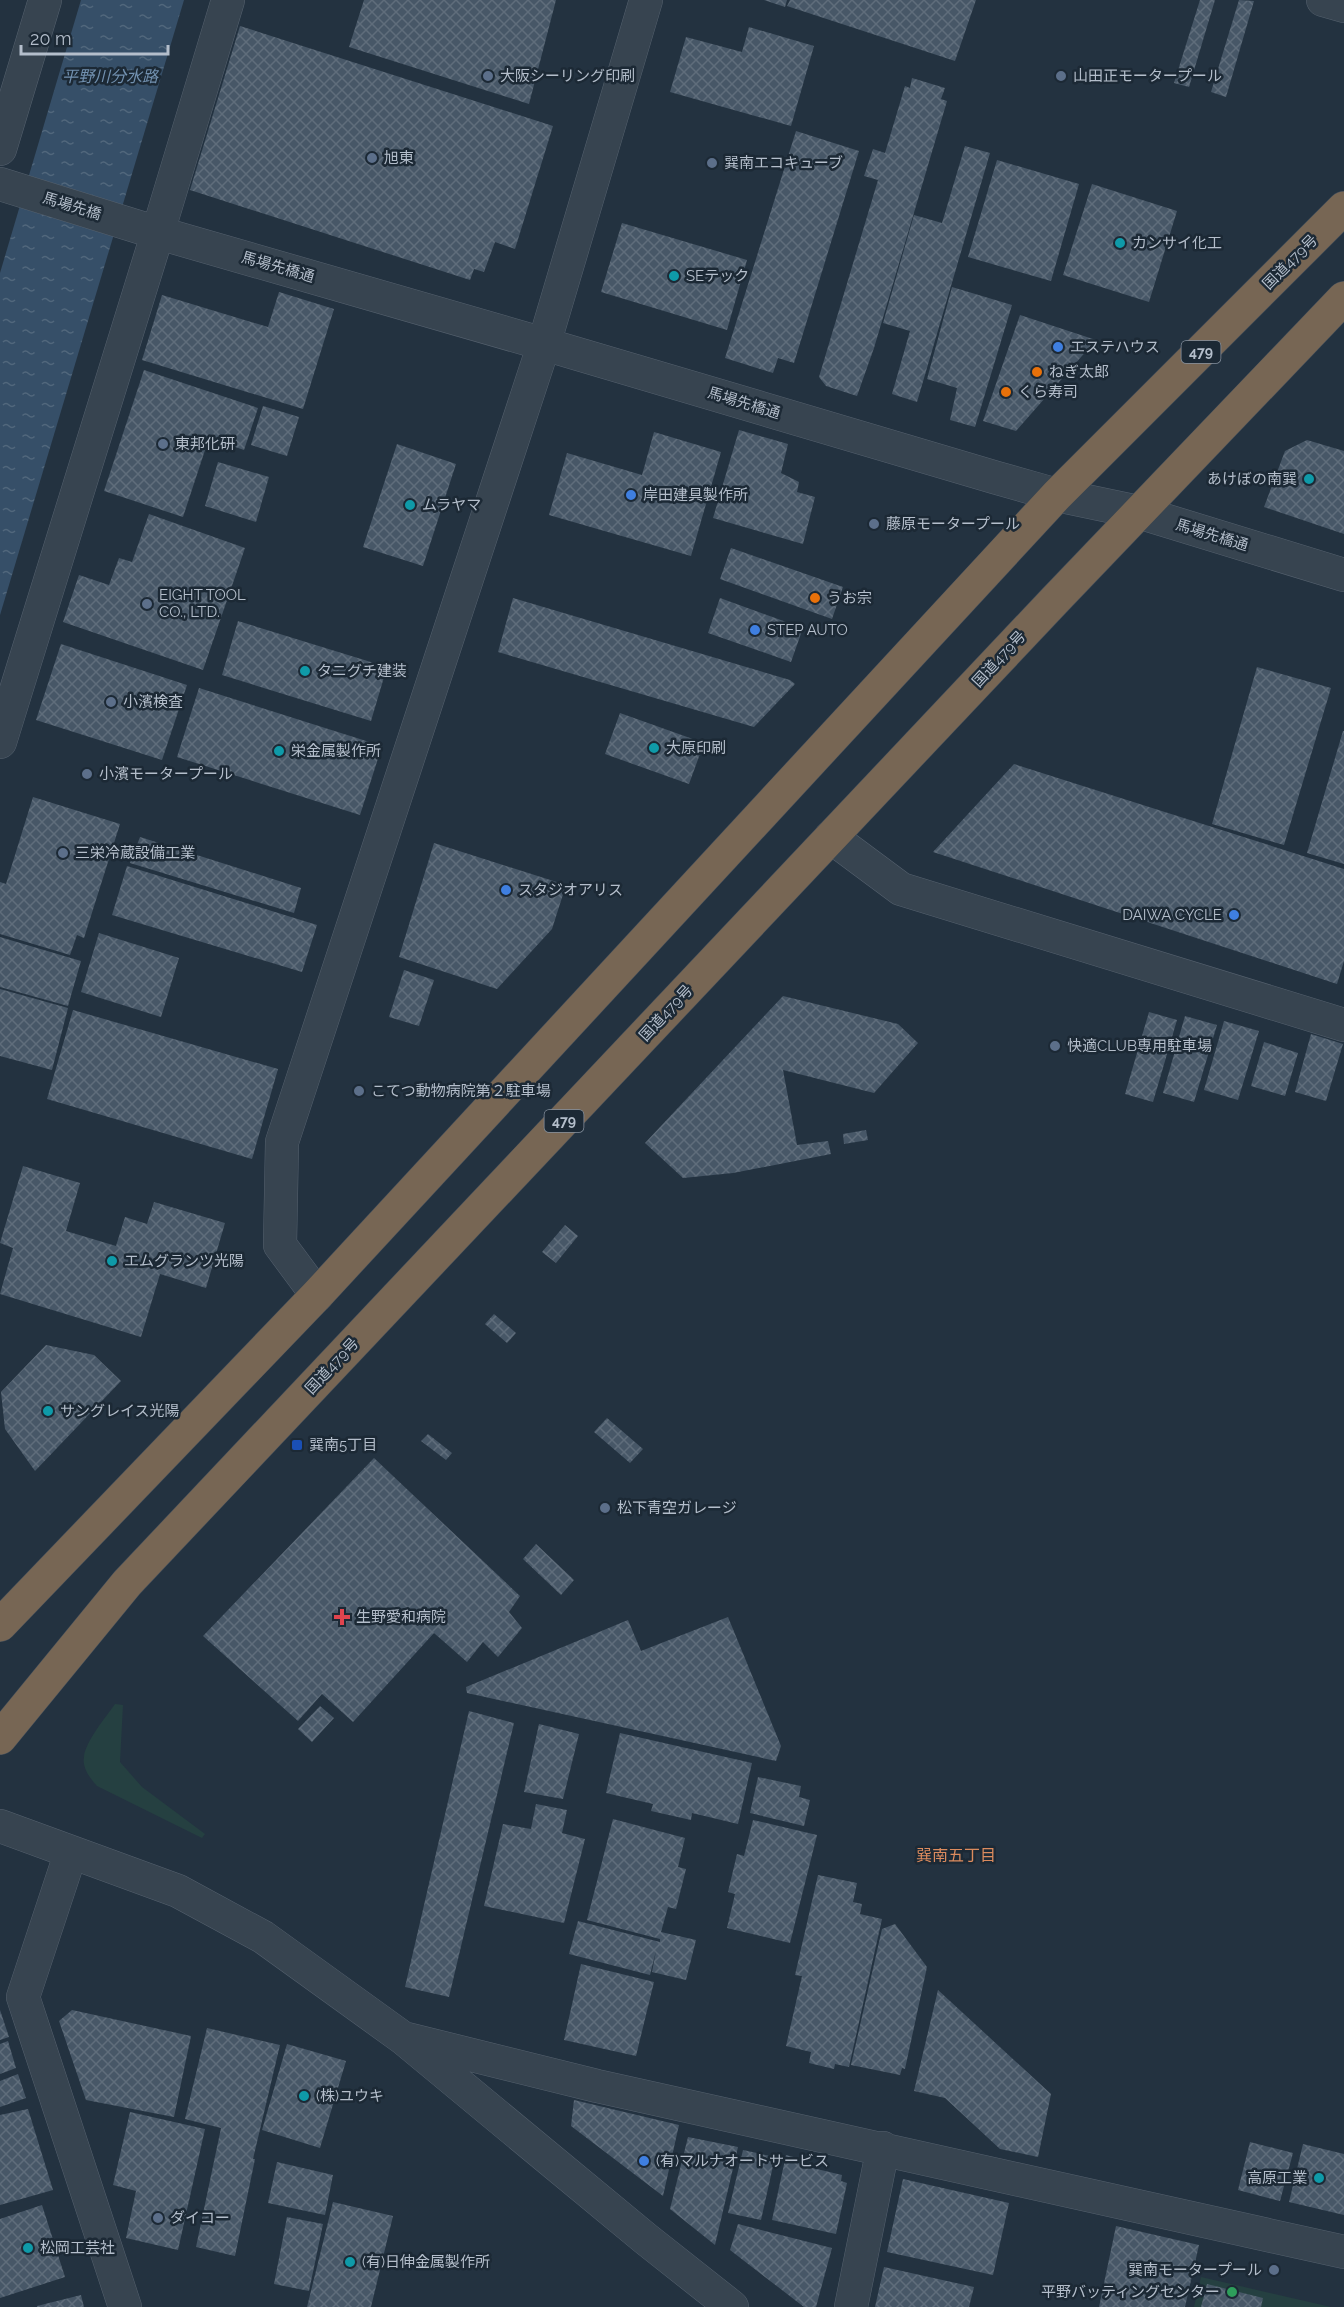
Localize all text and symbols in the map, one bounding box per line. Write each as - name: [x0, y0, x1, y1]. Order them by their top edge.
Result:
- scale bar: [21, 18, 168, 56]
- text: 20 m: [30, 28, 72, 49]
- water label: 平野川分水路: [62, 67, 160, 86]
- place label: 大阪シーリング印刷: [500, 67, 635, 85]
- place label: 山田正モータープール: [1073, 67, 1222, 85]
- marker: 大阪シーリング印刷: [481, 69, 495, 83]
- marker: 山田正モータープール: [1054, 69, 1068, 83]
- place label: 旭東: [384, 149, 414, 167]
- marker: 旭東: [365, 151, 379, 165]
- place label: 巽南エコキューブ: [724, 154, 843, 172]
- marker: 巽南エコキューブ: [705, 156, 719, 170]
- street label: 馬場先橋: [41, 189, 103, 223]
- street label: 国道479号: [1259, 231, 1321, 293]
- place label: カンサイ化工: [1132, 234, 1222, 252]
- marker: カンサイ化工: [1113, 236, 1127, 250]
- street label: 馬場先橋通: [239, 248, 317, 286]
- place label: SEテック: [686, 267, 749, 285]
- marker: SEテック: [667, 269, 681, 283]
- place label: エステハウス: [1070, 338, 1160, 356]
- marker: エステハウス: [1051, 340, 1065, 354]
- road number: 479: [1182, 341, 1220, 363]
- place label: ねぎ太郎: [1049, 363, 1109, 381]
- marker: ねぎ太郎: [1030, 365, 1044, 379]
- street label: 馬場先橋通: [705, 383, 783, 423]
- place label: くら寿司: [1018, 383, 1078, 401]
- marker: くら寿司: [999, 385, 1013, 399]
- place label: 東邦化研: [175, 435, 235, 453]
- marker: 東邦化研: [156, 437, 170, 451]
- place label: あけぼの南巽: [1207, 470, 1297, 488]
- marker: あけぼの南巽: [1302, 472, 1316, 486]
- place label: 岸田建具製作所: [643, 486, 748, 504]
- marker: 岸田建具製作所: [624, 488, 638, 502]
- place label: ムラヤマ: [422, 496, 481, 514]
- marker: ムラヤマ: [403, 498, 417, 512]
- place label: 藤原モータープール: [886, 515, 1020, 533]
- street label: 馬場先橋通: [1173, 515, 1251, 555]
- marker: 藤原モータープール: [867, 517, 881, 531]
- place label: EIGHT TOOL CO., LTD.: [159, 586, 246, 621]
- place label: うお宗: [827, 589, 872, 607]
- marker: うお宗: [808, 591, 822, 605]
- marker: EIGHT TOOL CO., LTD.: [140, 597, 154, 611]
- place label: STEP AUTO: [767, 621, 848, 639]
- marker: STEP AUTO: [748, 623, 762, 637]
- street label: 国道479号: [969, 627, 1029, 691]
- place label: タニグチ建装: [317, 662, 407, 680]
- marker: タニグチ建装: [298, 664, 312, 678]
- place label: 小濱検査: [123, 693, 183, 711]
- marker: 小濱検査: [104, 695, 118, 709]
- place label: 大原印刷: [666, 739, 726, 757]
- marker: 大原印刷: [647, 741, 661, 755]
- place label: 栄金属製作所: [291, 742, 381, 760]
- marker: 栄金属製作所: [272, 744, 286, 758]
- place label: 小濱モータープール: [99, 765, 233, 783]
- marker: 小濱モータープール: [80, 767, 94, 781]
- place label: 三栄冷蔵設備工業: [75, 844, 195, 862]
- marker: 三栄冷蔵設備工業: [56, 846, 70, 860]
- place label: スタジオアリス: [518, 881, 623, 899]
- marker: スタジオアリス: [499, 883, 513, 897]
- place label: DAIWA CYCLE: [1122, 906, 1222, 924]
- marker: DAIWA CYCLE: [1227, 908, 1241, 922]
- street label: 国道479号: [636, 981, 696, 1045]
- place label: 快適CLUB専用駐車場: [1067, 1037, 1212, 1055]
- marker: 快適CLUB専用駐車場: [1048, 1039, 1062, 1053]
- place label: こてつ動物病院第２駐車場: [371, 1082, 551, 1100]
- marker: こてつ動物病院第２駐車場: [352, 1084, 366, 1098]
- road number: 479: [544, 1110, 584, 1132]
- place label: エムグランツ光陽: [124, 1252, 244, 1270]
- marker: エムグランツ光陽: [105, 1254, 119, 1268]
- street label: 国道479号: [302, 1334, 362, 1398]
- place label: サングレイス光陽: [60, 1402, 180, 1420]
- marker: サングレイス光陽: [41, 1404, 55, 1418]
- place label: 巽南5丁目: [309, 1436, 377, 1454]
- marker: 巽南5丁目: [290, 1438, 304, 1452]
- place label: 松下青空ガレージ: [617, 1499, 737, 1517]
- marker: 松下青空ガレージ: [598, 1501, 612, 1515]
- marker: 生野愛和病院: [333, 1608, 351, 1626]
- place label: 生野愛和病院: [356, 1608, 446, 1626]
- district label: 巽南五丁目: [916, 1846, 996, 1865]
- place label: (株)ユウキ: [316, 2087, 384, 2105]
- marker: (株)ユウキ: [297, 2089, 311, 2103]
- place label: (有)マルナオートサービス: [656, 2152, 829, 2170]
- marker: (有)マルナオートサービス: [637, 2154, 651, 2168]
- place label: 高原工業: [1247, 2169, 1307, 2187]
- marker: 高原工業: [1312, 2171, 1326, 2185]
- place label: ダイコー: [170, 2209, 230, 2227]
- marker: ダイコー: [151, 2211, 165, 2225]
- place label: 松岡工芸社: [40, 2239, 115, 2257]
- marker: 松岡工芸社: [21, 2241, 35, 2255]
- place label: (有)日伸金属製作所: [362, 2253, 490, 2271]
- marker: (有)日伸金属製作所: [343, 2255, 357, 2269]
- place label: 巽南モータープール: [1128, 2261, 1262, 2279]
- marker: 巽南モータープール: [1267, 2263, 1281, 2277]
- place label: 平野バッティングセンター: [1041, 2283, 1220, 2301]
- marker: 平野バッティングセンター: [1225, 2285, 1239, 2299]

